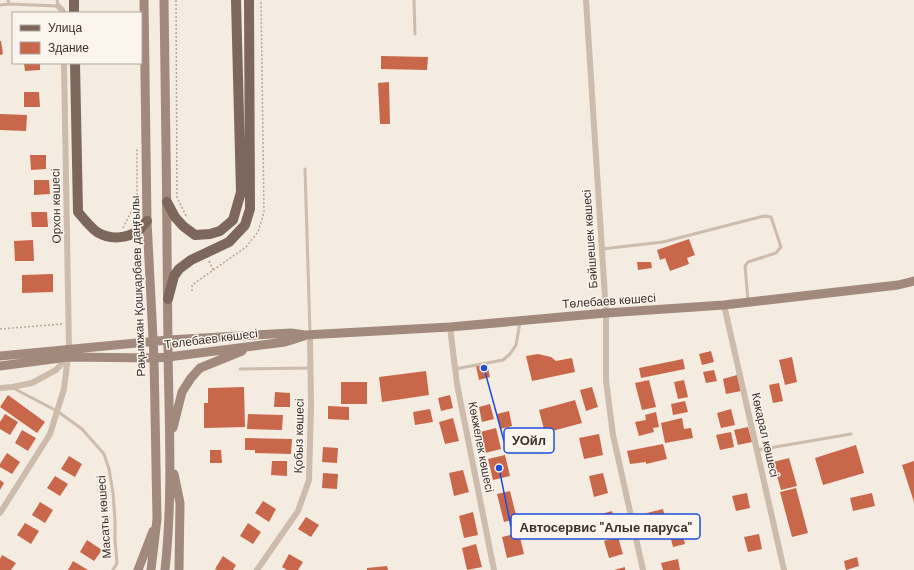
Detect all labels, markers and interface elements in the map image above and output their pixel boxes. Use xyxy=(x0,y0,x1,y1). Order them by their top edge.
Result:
legend xyxy=(12,12,142,64)
text: Улица xyxy=(48,20,82,36)
text: Здание xyxy=(48,40,89,56)
street label: Орхон көшесі xyxy=(47,168,65,244)
street label: Бәйшешек көшесі xyxy=(579,189,601,289)
street label: Рақымжан Қошқарбаев даңғылы xyxy=(127,195,149,377)
street label: Төлебаев көшесі xyxy=(562,290,656,312)
street label: Төлебаев көшесі xyxy=(163,325,259,353)
street label: Көкарал көшесі xyxy=(747,391,783,479)
street label: Қобыз көшесі xyxy=(290,398,308,474)
street label: Көкжелек көшесі xyxy=(464,400,498,494)
callout: УОйл xyxy=(504,428,554,453)
text: УОйл xyxy=(512,432,546,449)
street label: Масаты көшесі xyxy=(93,475,115,559)
callout: Автосервис "Алые паруса" xyxy=(511,514,700,539)
text: Автосервис "Алые паруса" xyxy=(520,519,693,536)

